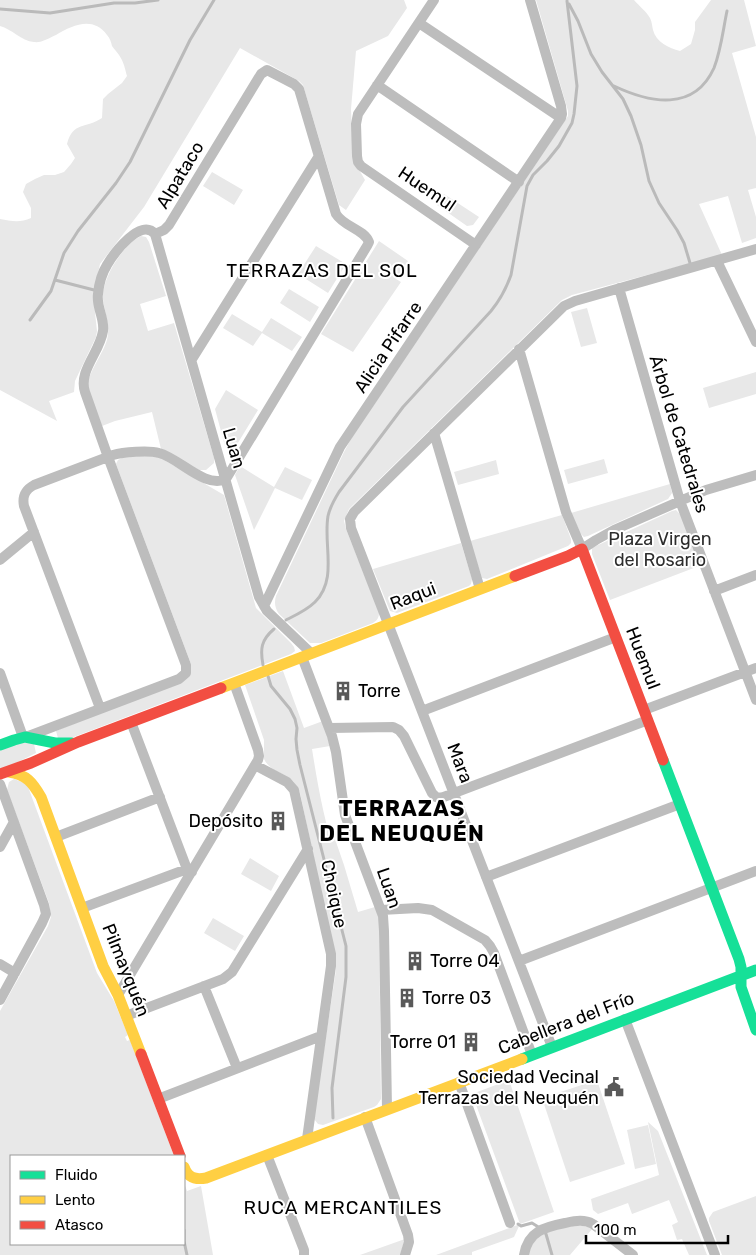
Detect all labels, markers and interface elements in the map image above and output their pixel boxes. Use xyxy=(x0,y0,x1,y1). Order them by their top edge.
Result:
street label: Alpataco xyxy=(151,138,209,212)
street label: Huemul xyxy=(394,162,460,216)
district label: TERRAZAS DEL SOL xyxy=(226,259,418,282)
street label: Alicia Pifarre xyxy=(349,297,427,397)
street label: Árbol de Catedrales xyxy=(645,352,713,516)
street label: Luan xyxy=(218,425,250,471)
park label: Plaza Virgen del Rosario xyxy=(608,528,712,571)
street label: Raqui xyxy=(387,577,439,615)
street label: Huemul xyxy=(621,624,665,692)
building icon: Torre xyxy=(332,680,354,702)
place label: Torre xyxy=(358,680,401,702)
street label: Mara xyxy=(442,740,478,786)
district label: TERRAZAS DEL NEUQUÉN xyxy=(319,795,485,847)
place label: Depósito xyxy=(189,810,263,832)
building icon: Depósito xyxy=(267,810,289,832)
street label: Choique xyxy=(316,858,352,930)
street label: Luan xyxy=(372,865,406,911)
street label: Pilmayquén xyxy=(97,920,155,1020)
building icon: Torre 04 xyxy=(404,950,426,972)
place label: Torre 04 xyxy=(430,950,500,972)
building icon: Torre 03 xyxy=(396,987,418,1009)
place label: Torre 03 xyxy=(422,987,491,1009)
street label: Cabellera del Frío xyxy=(495,987,637,1059)
place label: Torre 01 xyxy=(390,1031,456,1053)
building icon: Torre 01 xyxy=(460,1031,482,1053)
place label: Sociedad Vecinal Terrazas del Neuquén xyxy=(419,1066,599,1109)
public building icon: Sociedad Vecinal Terrazas del Neuquén xyxy=(603,1076,625,1098)
legend xyxy=(10,1155,185,1245)
text: Fluido xyxy=(55,1166,98,1184)
text: Lento xyxy=(55,1191,95,1209)
district label: RUCA MERCANTILES xyxy=(244,1196,442,1219)
scale bar xyxy=(586,1212,728,1244)
text: Atasco xyxy=(55,1216,103,1234)
text: 100 m xyxy=(594,1221,636,1239)

